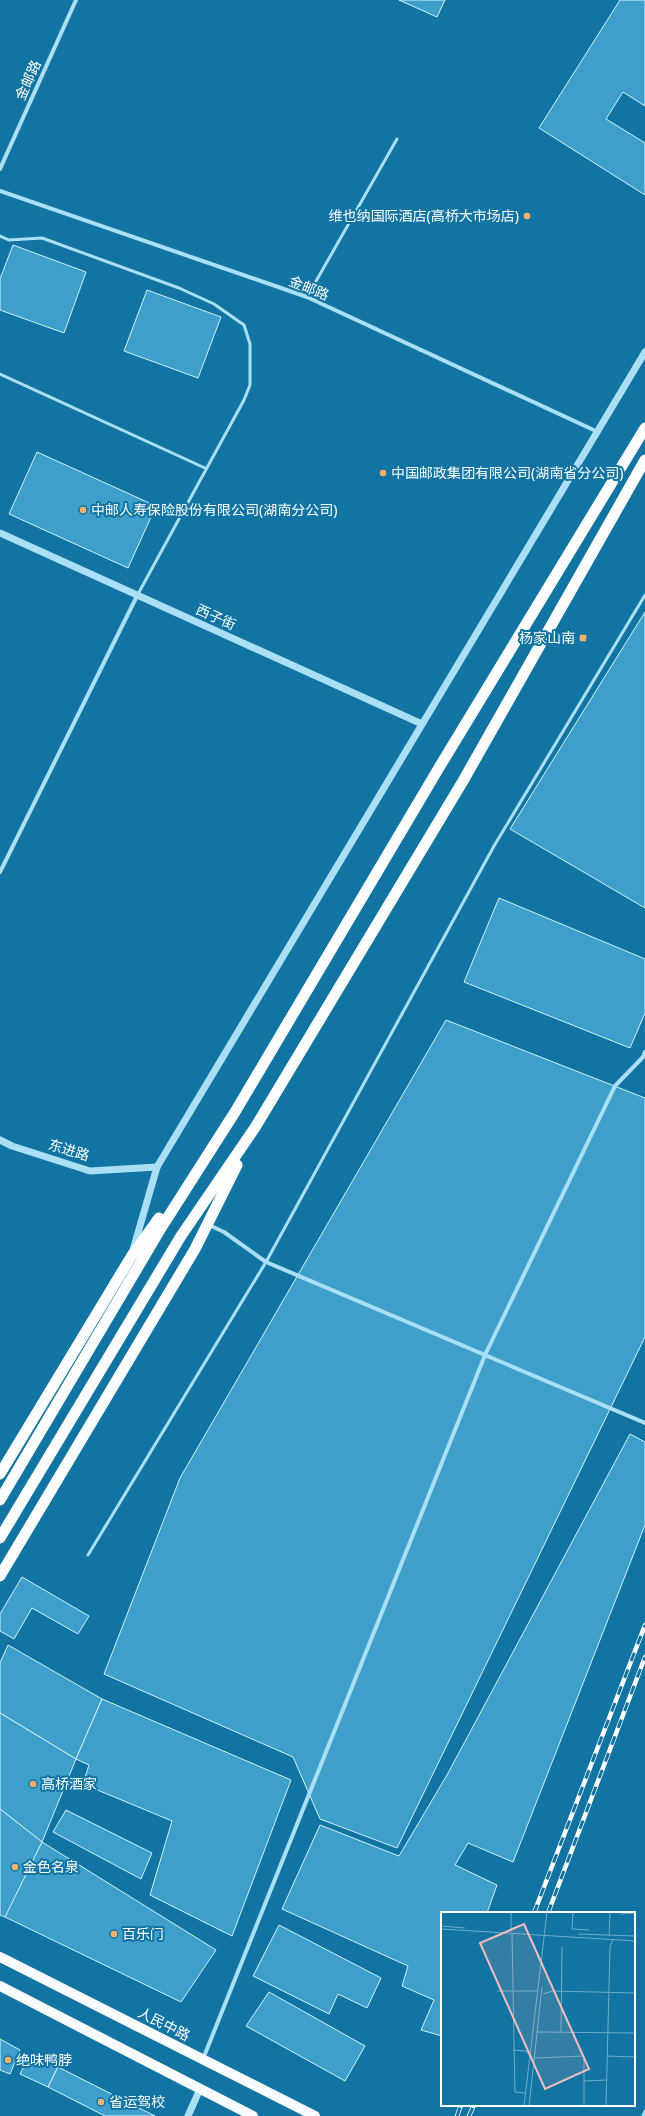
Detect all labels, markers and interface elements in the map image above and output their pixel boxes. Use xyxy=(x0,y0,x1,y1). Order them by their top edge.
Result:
street label: 金邮路 xyxy=(10,57,45,103)
place label: 维也纳国际酒店(高桥大市场店) xyxy=(329,206,519,225)
marker: 维也纳国际酒店(高桥大市场店) xyxy=(522,211,532,221)
street label: 金邮路 xyxy=(286,271,332,304)
place label: 中国邮政集团有限公司(湖南省分公司) xyxy=(391,463,623,482)
marker: 中国邮政集团有限公司(湖南省分公司) xyxy=(378,468,388,478)
place label: 中邮人寿保险股份有限公司(湖南分公司) xyxy=(91,500,337,519)
marker: 中邮人寿保险股份有限公司(湖南分公司) xyxy=(78,505,88,515)
street label: 西子街 xyxy=(193,599,239,634)
place label: 杨家山南 xyxy=(519,628,575,647)
marker: 杨家山南 xyxy=(578,633,588,643)
street label: 东进路 xyxy=(46,1134,92,1165)
place label: 高桥酒家 xyxy=(41,1774,97,1793)
marker: 高桥酒家 xyxy=(28,1779,38,1789)
place label: 金色名泉 xyxy=(23,1857,79,1876)
marker: 金色名泉 xyxy=(10,1862,20,1872)
inset map xyxy=(441,1912,635,2106)
place label: 百乐门 xyxy=(122,1924,164,1943)
marker: 百乐门 xyxy=(109,1929,119,1939)
street label: 人民中路 xyxy=(135,2002,193,2045)
place label: 绝味鸭脖 xyxy=(16,2050,72,2069)
marker: 绝味鸭脖 xyxy=(3,2055,13,2065)
place label: 省运驾校 xyxy=(109,2092,165,2111)
marker: 省运驾校 xyxy=(96,2097,106,2107)

